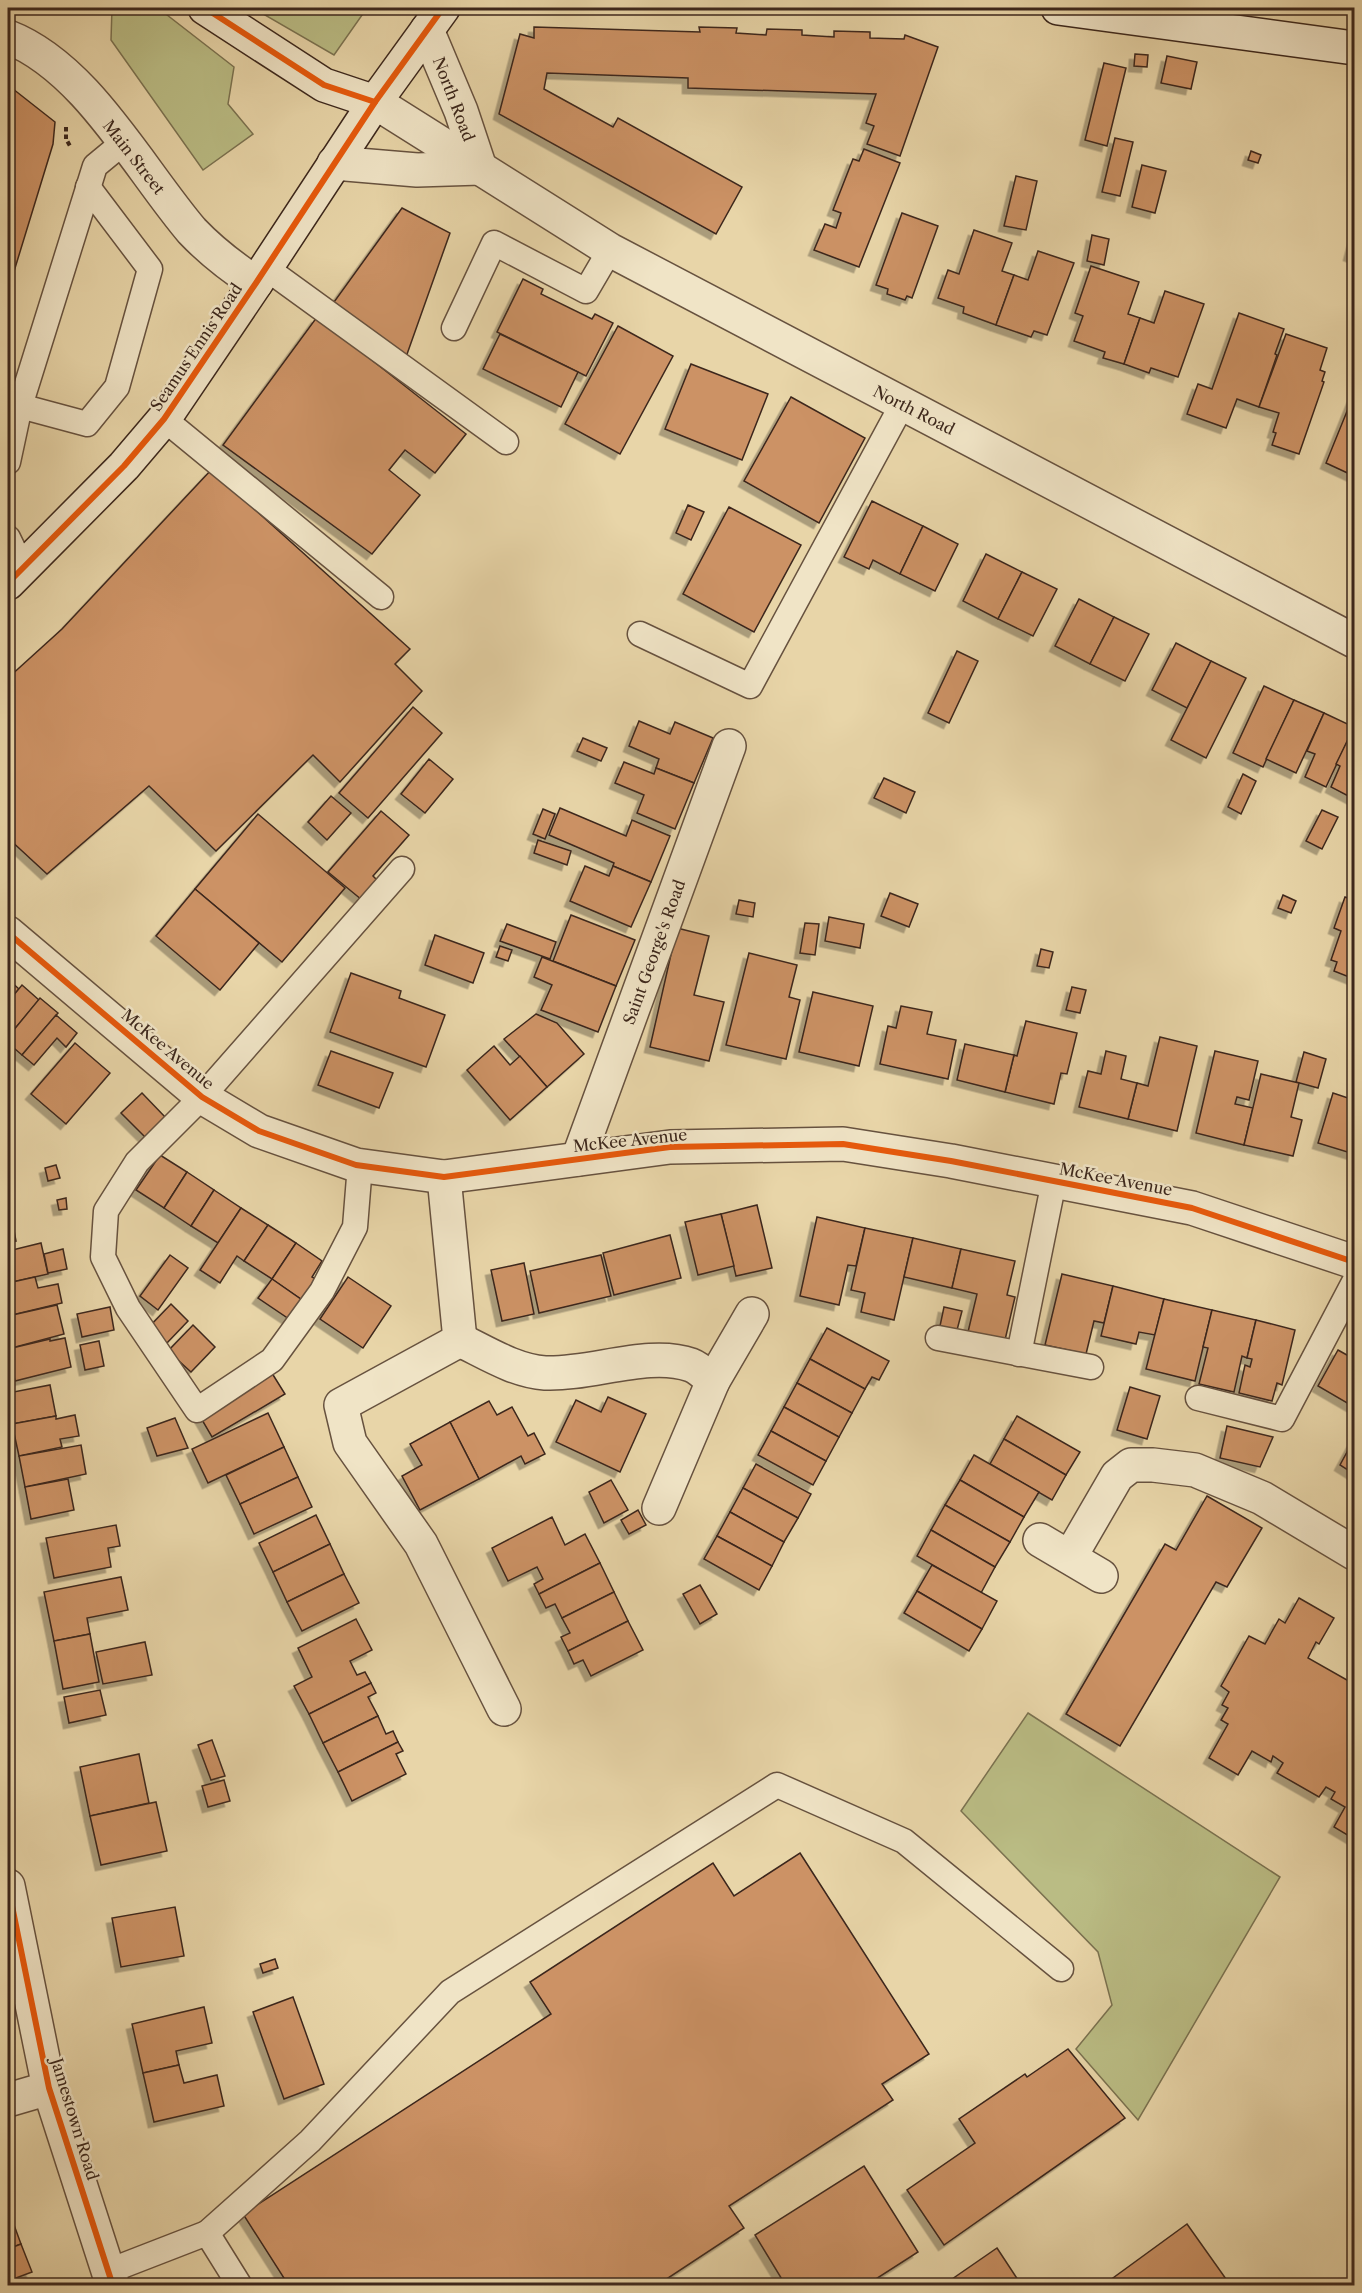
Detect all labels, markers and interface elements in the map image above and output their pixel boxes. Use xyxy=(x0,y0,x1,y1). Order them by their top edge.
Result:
street label: North Road xyxy=(429,54,479,144)
street label: Main Street xyxy=(99,116,169,198)
street label: Seamus Ennis Road xyxy=(146,279,246,415)
street label: North Road xyxy=(870,381,958,439)
street label: Saint George's Road xyxy=(619,877,690,1027)
street label: McKee Avenue xyxy=(118,1004,218,1094)
street label: McKee Avenue xyxy=(572,1124,688,1156)
street label: McKee Avenue xyxy=(1058,1158,1174,1200)
street label: Jamestown Road xyxy=(46,2053,103,2183)

